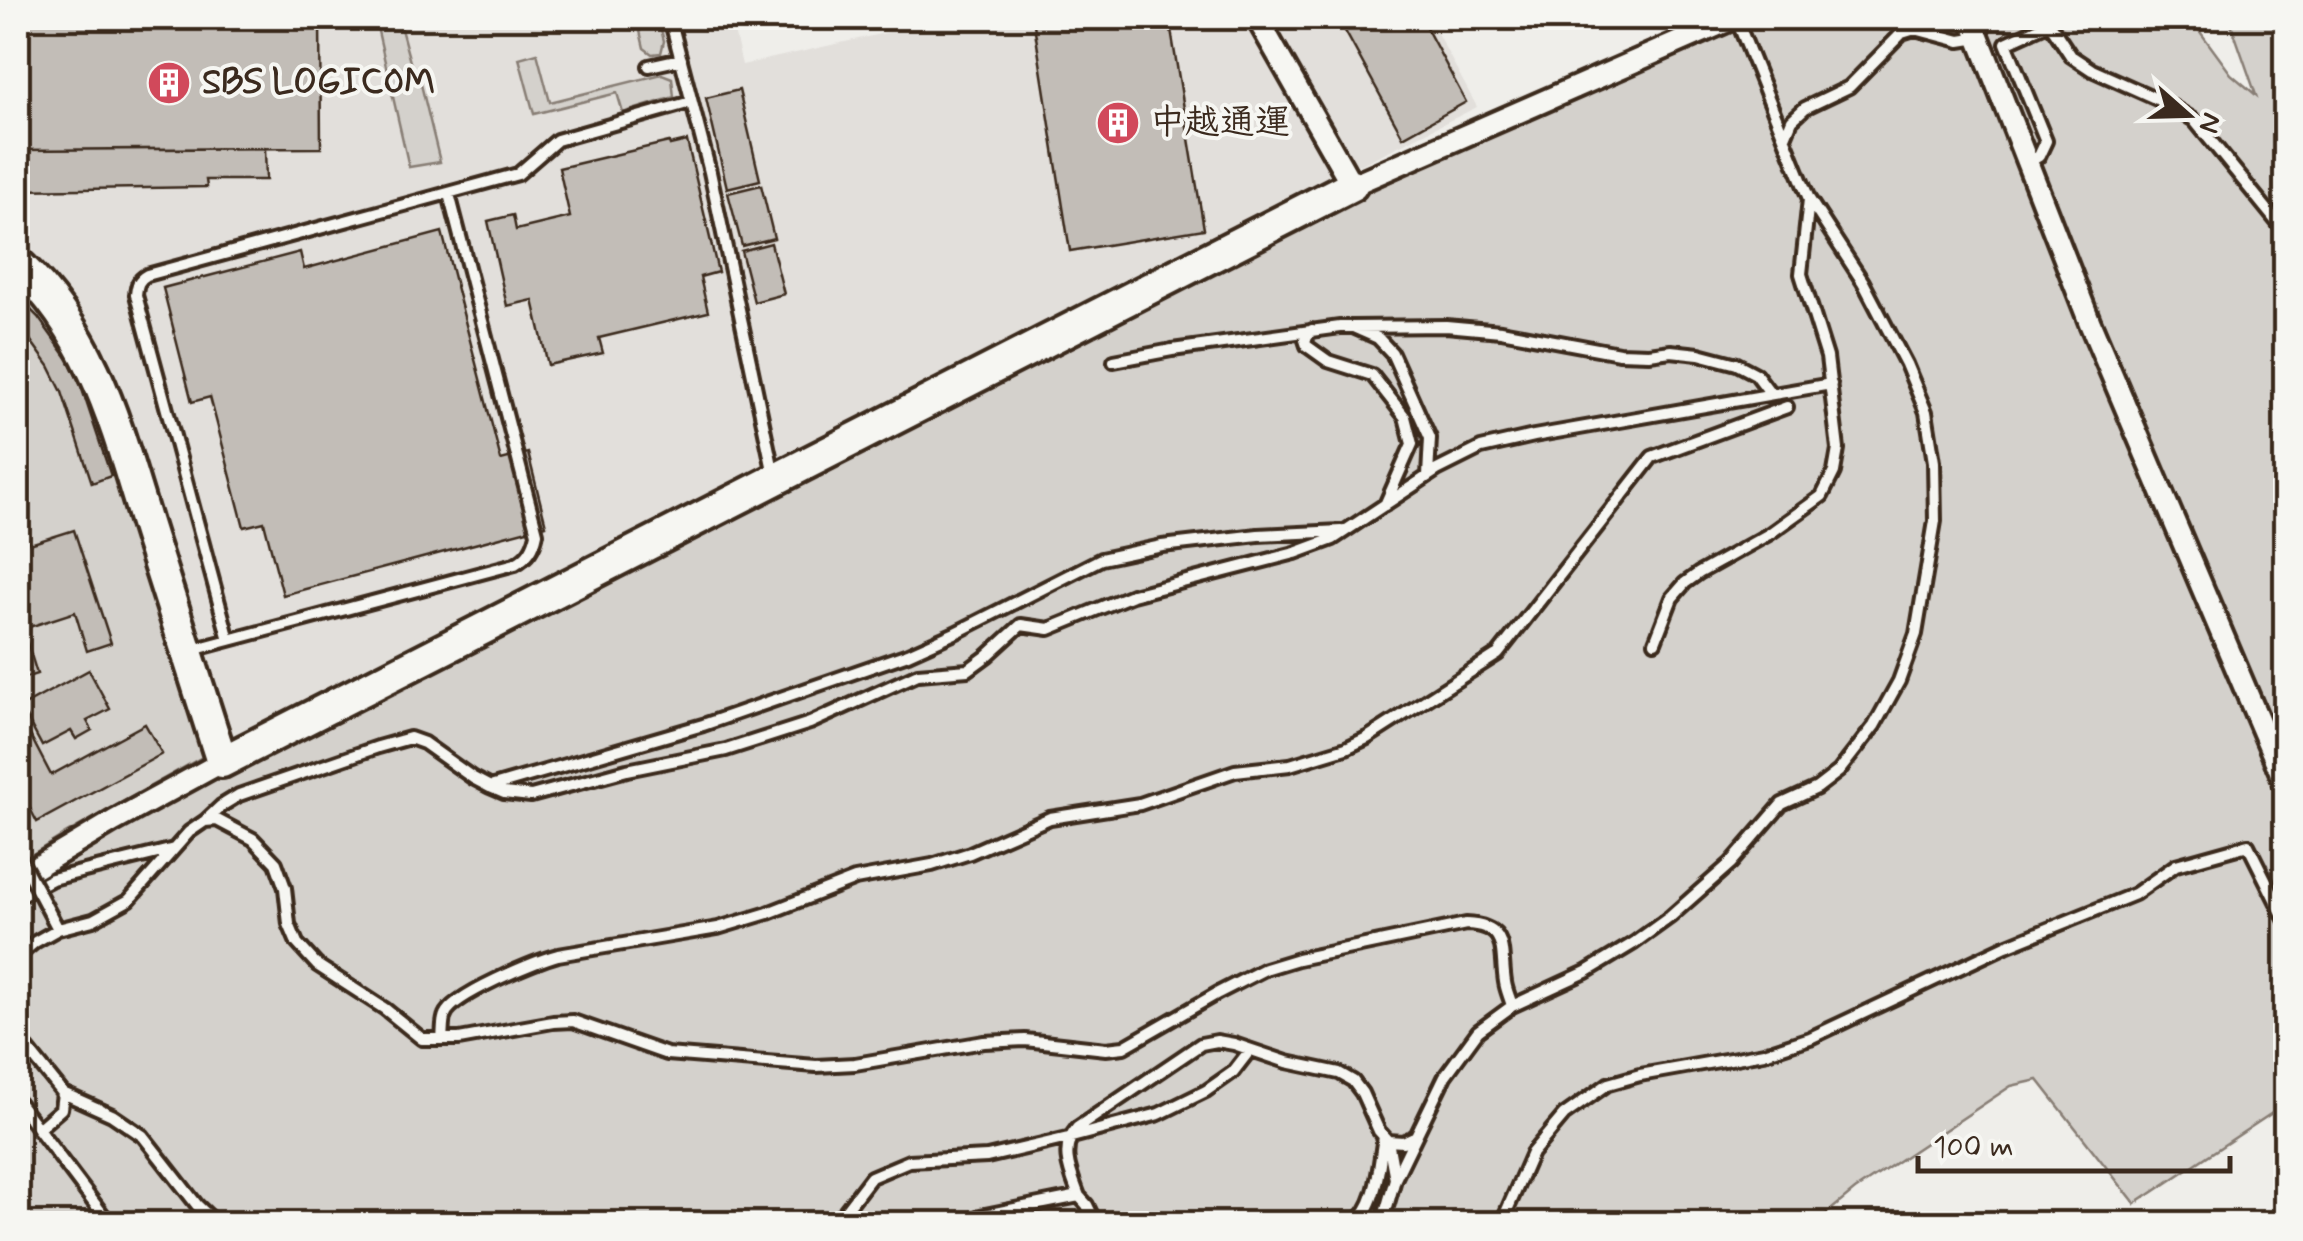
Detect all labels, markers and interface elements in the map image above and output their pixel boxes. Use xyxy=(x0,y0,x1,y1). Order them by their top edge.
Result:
building icon: SBS LOGICOM xyxy=(146,60,192,106)
place label: SBS LOGICOM xyxy=(202,60,435,106)
north arrow xyxy=(2138,65,2238,165)
building icon: 中越通運 xyxy=(1095,100,1141,146)
place label: 中越通運 xyxy=(1150,100,1290,146)
text: N xyxy=(2189,108,2230,138)
scale bar xyxy=(1918,1111,2230,1173)
text: 100 m xyxy=(1933,1128,2014,1167)

